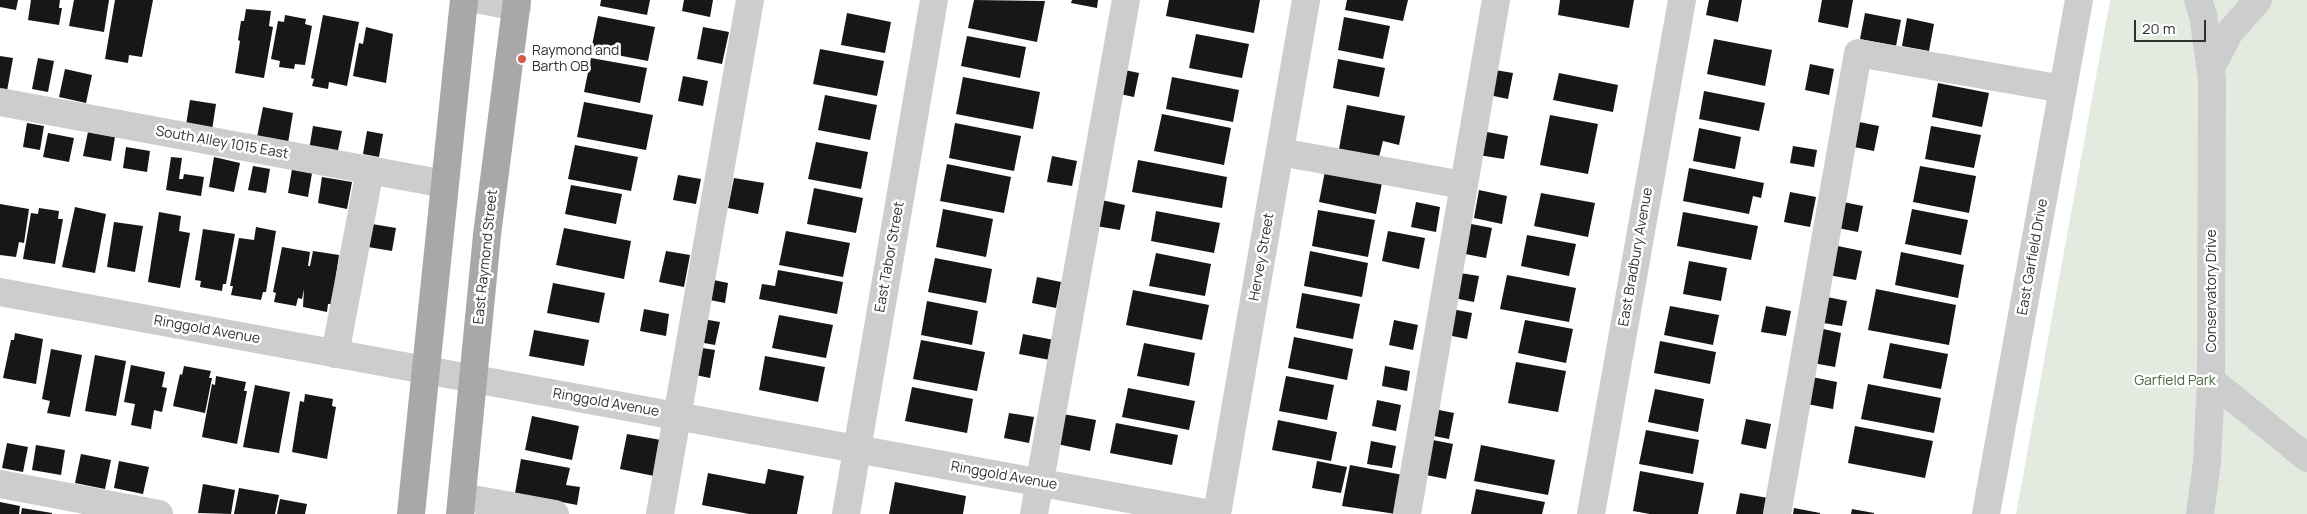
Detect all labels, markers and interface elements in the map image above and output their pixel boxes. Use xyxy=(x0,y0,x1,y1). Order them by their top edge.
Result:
scale bar xyxy=(2137,10,2210,42)
text: 20 m xyxy=(2142,18,2175,39)
place label: Raymond and Barth OB xyxy=(532,43,619,75)
marker: Raymond and Barth OB xyxy=(516,53,528,65)
street label: South Alley 1015 East xyxy=(154,123,290,163)
street label: East Bradbury Avenue xyxy=(1616,186,1656,328)
street label: East Raymond Street xyxy=(471,189,501,325)
street label: East Garfield Drive xyxy=(2014,197,2052,317)
street label: East Tabor Street xyxy=(872,200,908,314)
street label: Hervey Street xyxy=(1246,212,1278,302)
street label: Conservatory Drive xyxy=(2204,229,2220,353)
street label: Ringgold Avenue xyxy=(153,312,261,348)
park label: Garfield Park xyxy=(2134,373,2216,389)
street label: Ringgold Avenue xyxy=(552,385,660,421)
street label: Ringgold Avenue xyxy=(950,458,1058,494)

